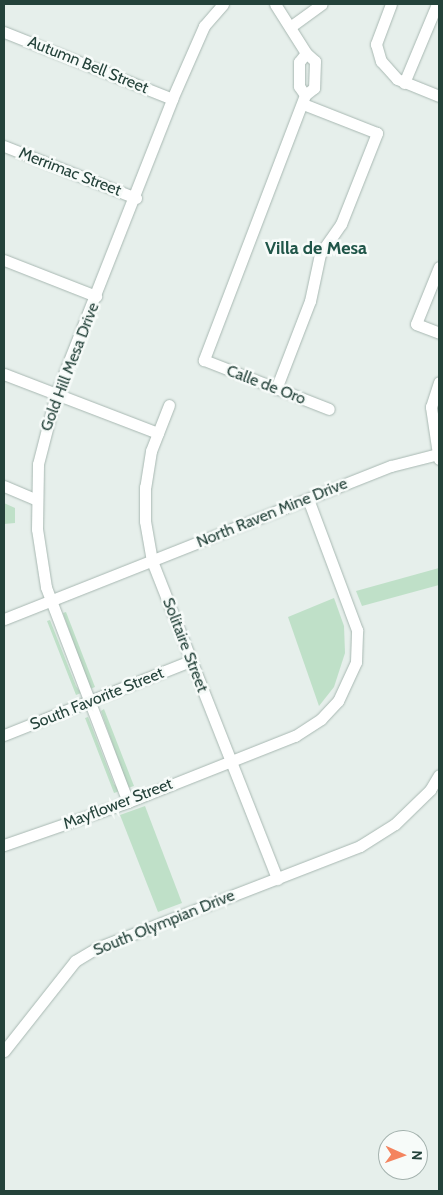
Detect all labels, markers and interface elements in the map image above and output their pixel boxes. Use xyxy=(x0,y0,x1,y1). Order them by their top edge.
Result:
street label: Autumn Bell Street xyxy=(25,32,151,98)
street label: Merrimac Street xyxy=(16,144,124,200)
district label: Villa de Mesa xyxy=(265,237,367,259)
street label: Gold Hill Mesa Drive xyxy=(37,300,103,434)
street label: Calle de Oro xyxy=(224,361,308,409)
street label: North Raven Mine Drive xyxy=(194,474,350,552)
street label: Solitaire Street xyxy=(158,595,212,695)
street label: South Favorite Street xyxy=(27,663,167,735)
street label: Mayflower Street xyxy=(61,774,175,834)
street label: South Olympian Drive xyxy=(91,886,237,960)
north arrow xyxy=(378,1130,428,1180)
text: N xyxy=(408,1150,426,1161)

